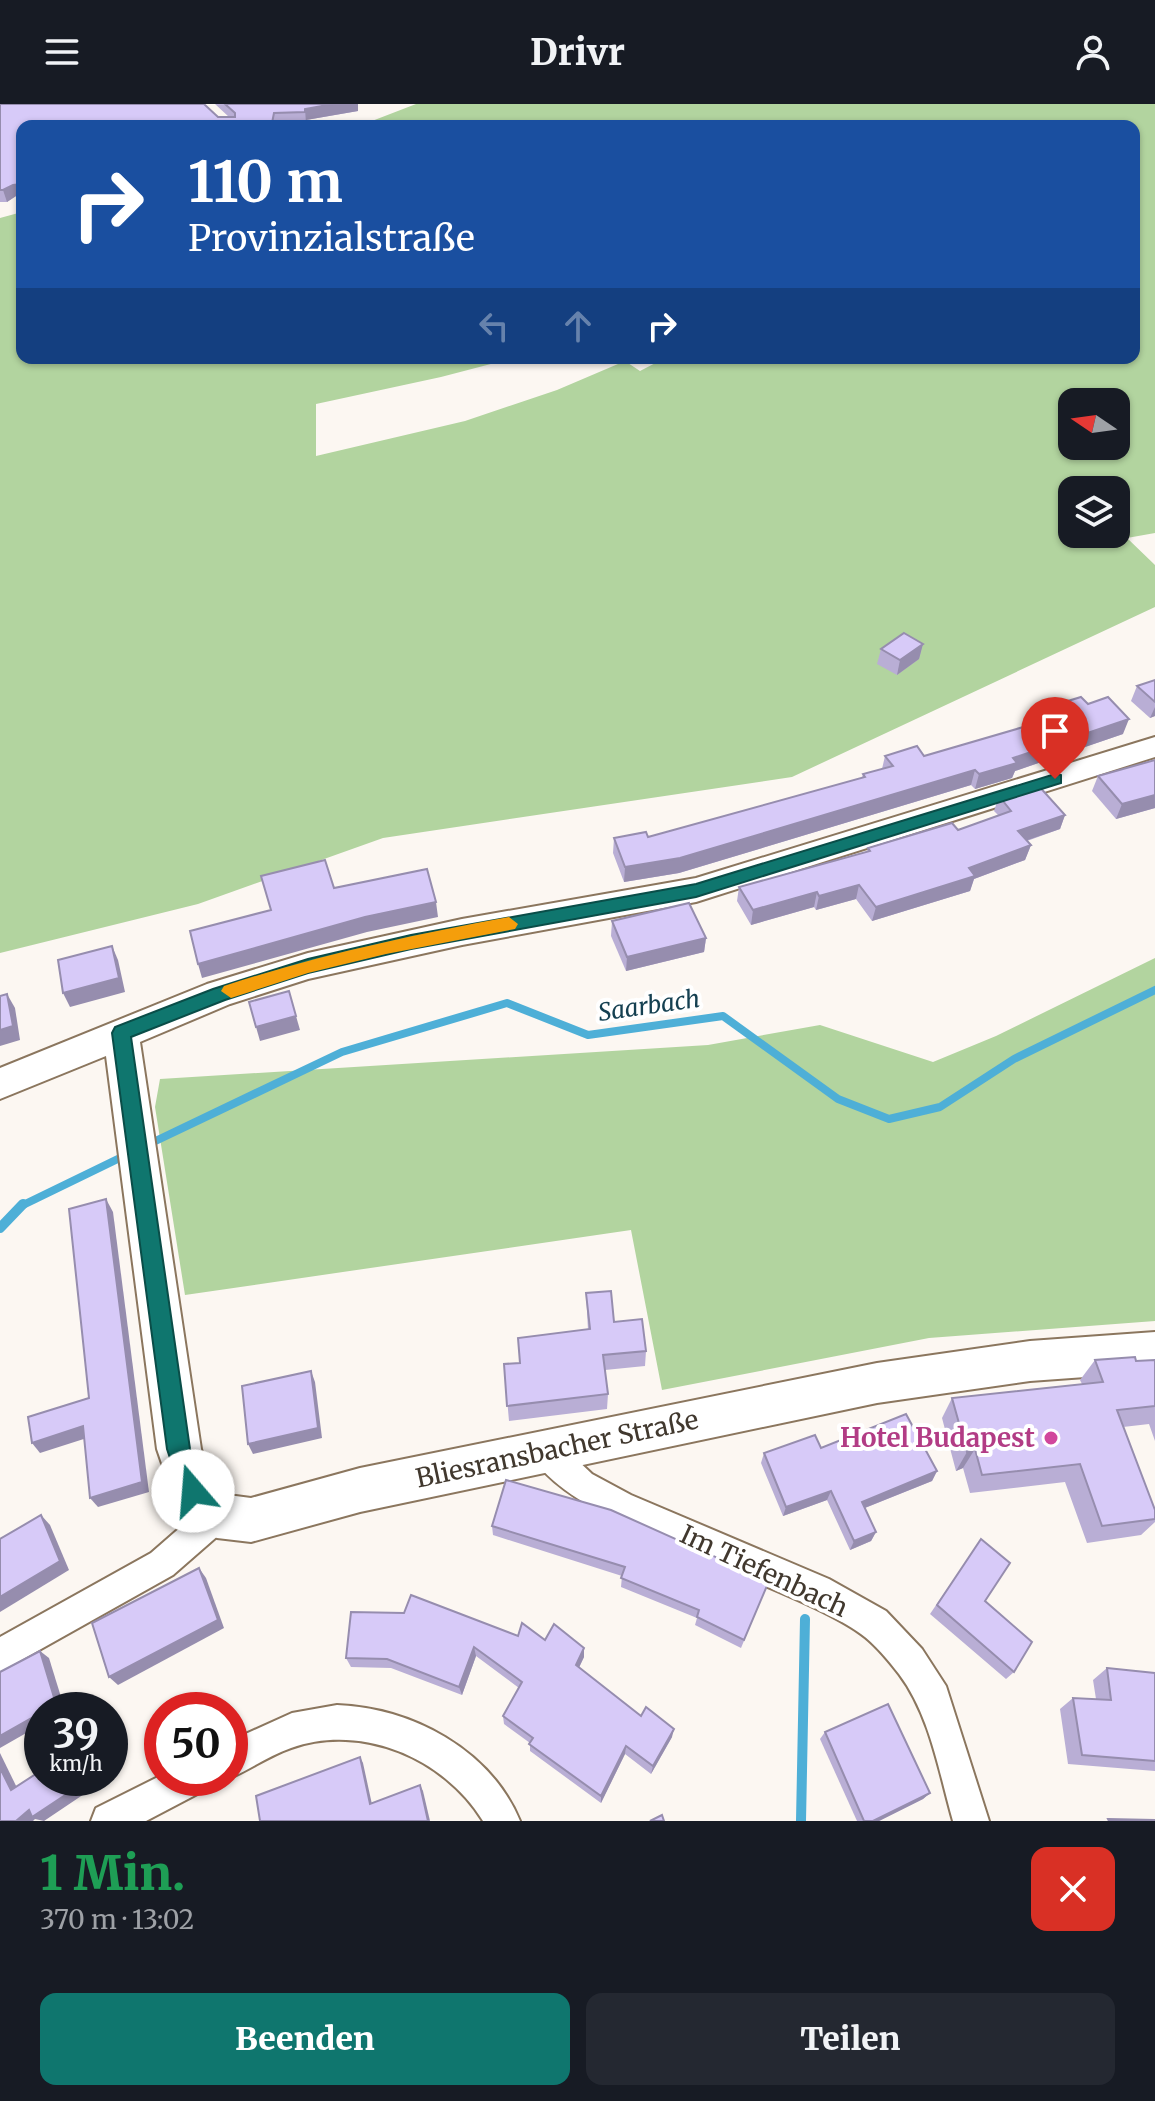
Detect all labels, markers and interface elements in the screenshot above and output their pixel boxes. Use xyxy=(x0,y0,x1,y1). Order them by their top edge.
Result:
icon: menu xyxy=(40,30,84,74)
text: Drivr xyxy=(530,30,625,75)
icon: person xyxy=(1071,30,1115,74)
text: 110 m xyxy=(188,147,343,217)
icon: right xyxy=(56,152,160,256)
text: Provinzialstraße xyxy=(188,216,475,261)
icon: left xyxy=(472,304,516,348)
icon: ahead xyxy=(556,304,600,348)
icon: right xyxy=(640,304,684,348)
north arrow xyxy=(1058,388,1130,460)
map controls xyxy=(1058,388,1130,548)
button: layers xyxy=(1058,476,1130,548)
pin xyxy=(1021,697,1089,779)
icon: arrive xyxy=(1033,709,1077,753)
water label: Saarbach xyxy=(596,983,702,1028)
street label: Bliesransbacher Straße xyxy=(413,1402,701,1495)
place label: Hotel Budapest xyxy=(840,1421,1036,1454)
marker: Hotel Budapest xyxy=(1042,1429,1060,1447)
position arrow xyxy=(151,1449,235,1533)
street label: Im Tiefenbach xyxy=(675,1517,853,1624)
speed limit sign: 50 xyxy=(144,1692,248,1796)
text: 39 xyxy=(53,1709,99,1759)
text: km/h xyxy=(50,1751,102,1776)
text: 1 Min. xyxy=(40,1843,185,1903)
button: close xyxy=(1031,1847,1115,1931)
text: 370 m · 13:02 xyxy=(40,1903,194,1936)
button: Beenden xyxy=(40,1993,570,2085)
button: Teilen xyxy=(586,1993,1115,2085)

